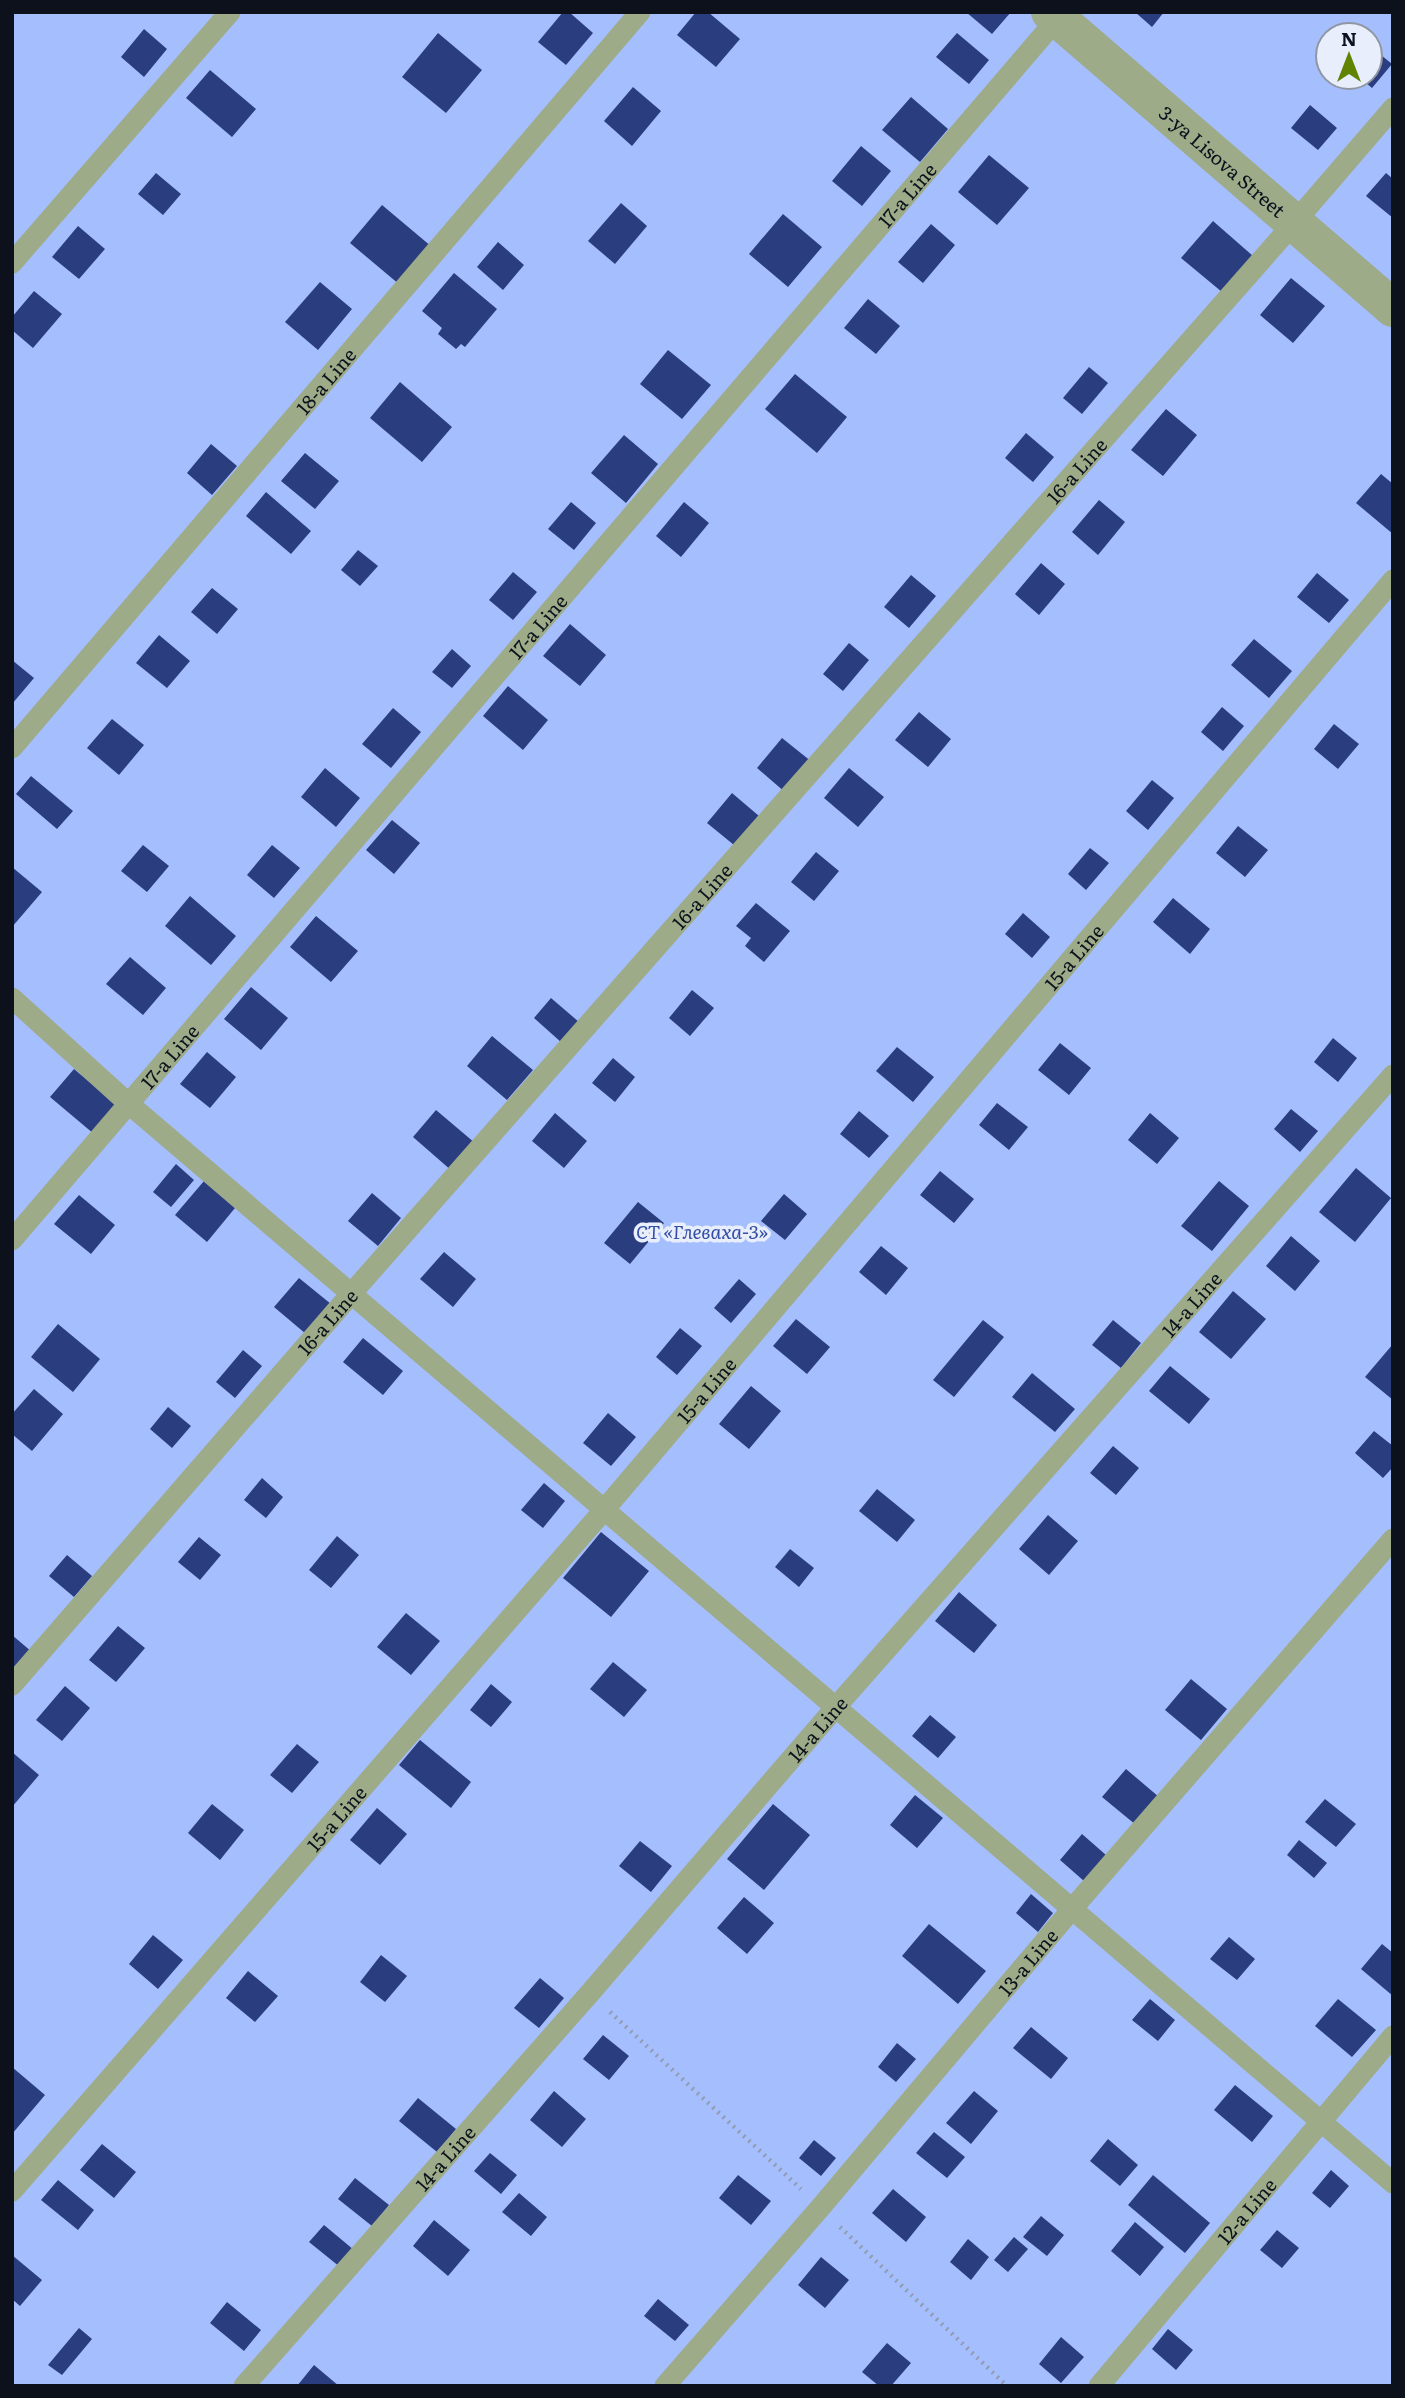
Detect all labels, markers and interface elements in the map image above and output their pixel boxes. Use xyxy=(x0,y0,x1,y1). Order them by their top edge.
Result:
north arrow xyxy=(1314,21,1384,91)
text: N xyxy=(1341,24,1357,52)
street label: 3-ya Lisova Street xyxy=(1153,99,1292,224)
street label: 17-a Line xyxy=(871,156,943,233)
street label: 18-a Line xyxy=(289,341,362,420)
street label: 16-a Line xyxy=(1039,431,1113,509)
street label: 17-a Line xyxy=(502,588,573,665)
street label: 16-a Line xyxy=(665,857,738,935)
street label: 15-a Line xyxy=(1037,917,1110,996)
street label: 17-a Line xyxy=(134,1018,205,1095)
park label: СТ «Глеваха-3» xyxy=(636,1217,768,1245)
street label: 14-a Line xyxy=(1154,1265,1228,1343)
street label: 16-a Line xyxy=(290,1282,364,1361)
street label: 15-a Line xyxy=(670,1351,742,1429)
street label: 14-a Line xyxy=(781,1690,854,1768)
street label: 15-a Line xyxy=(300,1779,373,1857)
street label: 13-a Line xyxy=(991,1922,1064,2001)
street label: 14-a Line xyxy=(408,2119,482,2197)
street label: 12-a Line xyxy=(1210,2171,1282,2250)

